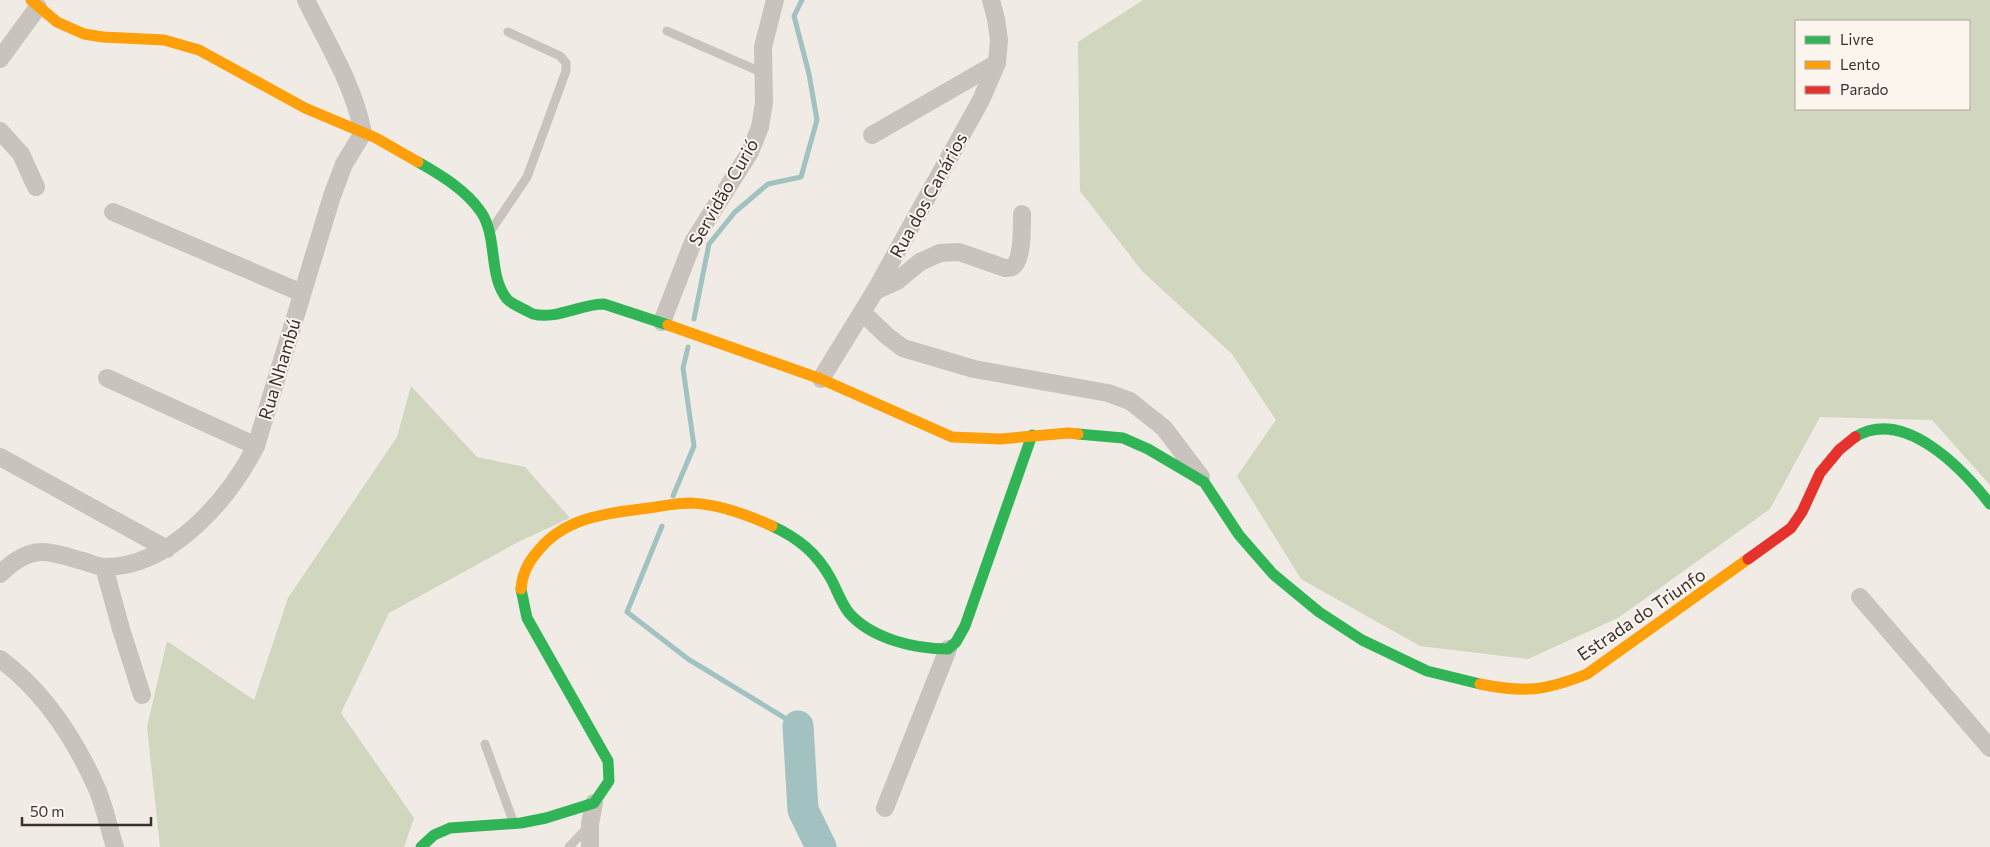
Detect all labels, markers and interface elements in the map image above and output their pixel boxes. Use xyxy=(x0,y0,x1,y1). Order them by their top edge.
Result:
legend xyxy=(1795,20,1970,110)
text: Livre xyxy=(1840,30,1874,48)
text: Lento xyxy=(1840,55,1880,73)
text: Parado xyxy=(1840,80,1889,98)
street label: Rua dos Canários xyxy=(885,129,971,261)
street label: Servidão Curió xyxy=(683,135,763,249)
street label: Rua Nhambú xyxy=(253,316,305,422)
street label: Estrada do Triunfo xyxy=(1573,563,1709,665)
scale bar xyxy=(22,794,151,826)
text: 50 m xyxy=(30,802,64,820)

